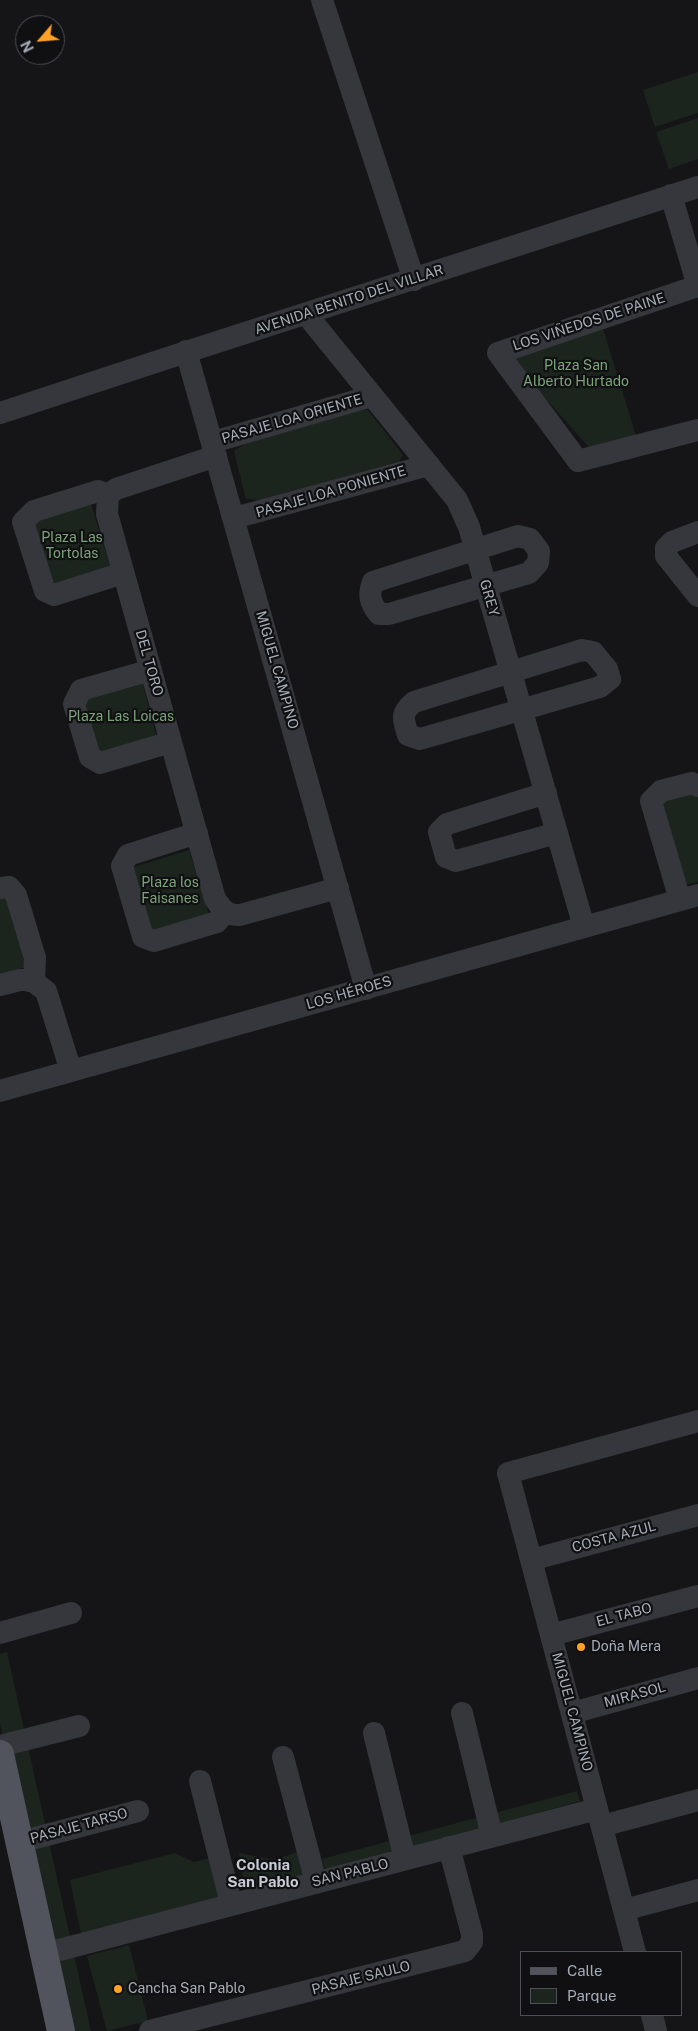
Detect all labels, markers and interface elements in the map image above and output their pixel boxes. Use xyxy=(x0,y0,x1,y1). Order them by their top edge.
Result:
north arrow xyxy=(15,15,65,65)
text: N xyxy=(18,38,37,55)
street label: AVENIDA BENITO DEL VILLAR xyxy=(252,261,446,339)
street label: LOS VIÑEDOS DE PAINE xyxy=(511,289,667,355)
park label: Plaza San Alberto Hurtado xyxy=(523,358,629,391)
street label: PASAJE LOA ORIENTE xyxy=(220,391,364,447)
street label: PASAJE LOA PONIENTE xyxy=(254,462,408,522)
park label: Plaza Las Tortolas xyxy=(41,530,103,562)
street label: GREY xyxy=(476,578,502,618)
street label: MIGUEL CAMPINO xyxy=(252,609,302,731)
street label: DEL TORO xyxy=(132,628,166,698)
park label: Plaza Las Loicas xyxy=(68,709,174,725)
park label: Plaza los Faisanes xyxy=(141,875,199,908)
street label: LOS HÉROES xyxy=(304,973,394,1013)
street label: COSTA AZUL xyxy=(570,1518,658,1556)
street label: EL TABO xyxy=(594,1600,654,1630)
place label: Doña Mera xyxy=(591,1639,661,1655)
marker: Doña Mera xyxy=(575,1641,587,1653)
street label: MIGUEL CAMPINO xyxy=(548,1651,596,1773)
street label: MIRASOL xyxy=(602,1679,668,1711)
street label: PASAJE TARSO xyxy=(28,1805,130,1847)
street label: SAN PABLO xyxy=(310,1855,390,1891)
district label: Colonia San Pablo xyxy=(227,1856,299,1891)
legend xyxy=(520,1951,683,2016)
street label: PASAJE SAULO xyxy=(310,1958,412,1998)
text: Calle xyxy=(567,1962,603,1979)
place label: Cancha San Pablo xyxy=(128,1981,245,1997)
marker: Cancha San Pablo xyxy=(112,1983,124,1995)
text: Parque xyxy=(567,1987,617,2004)

